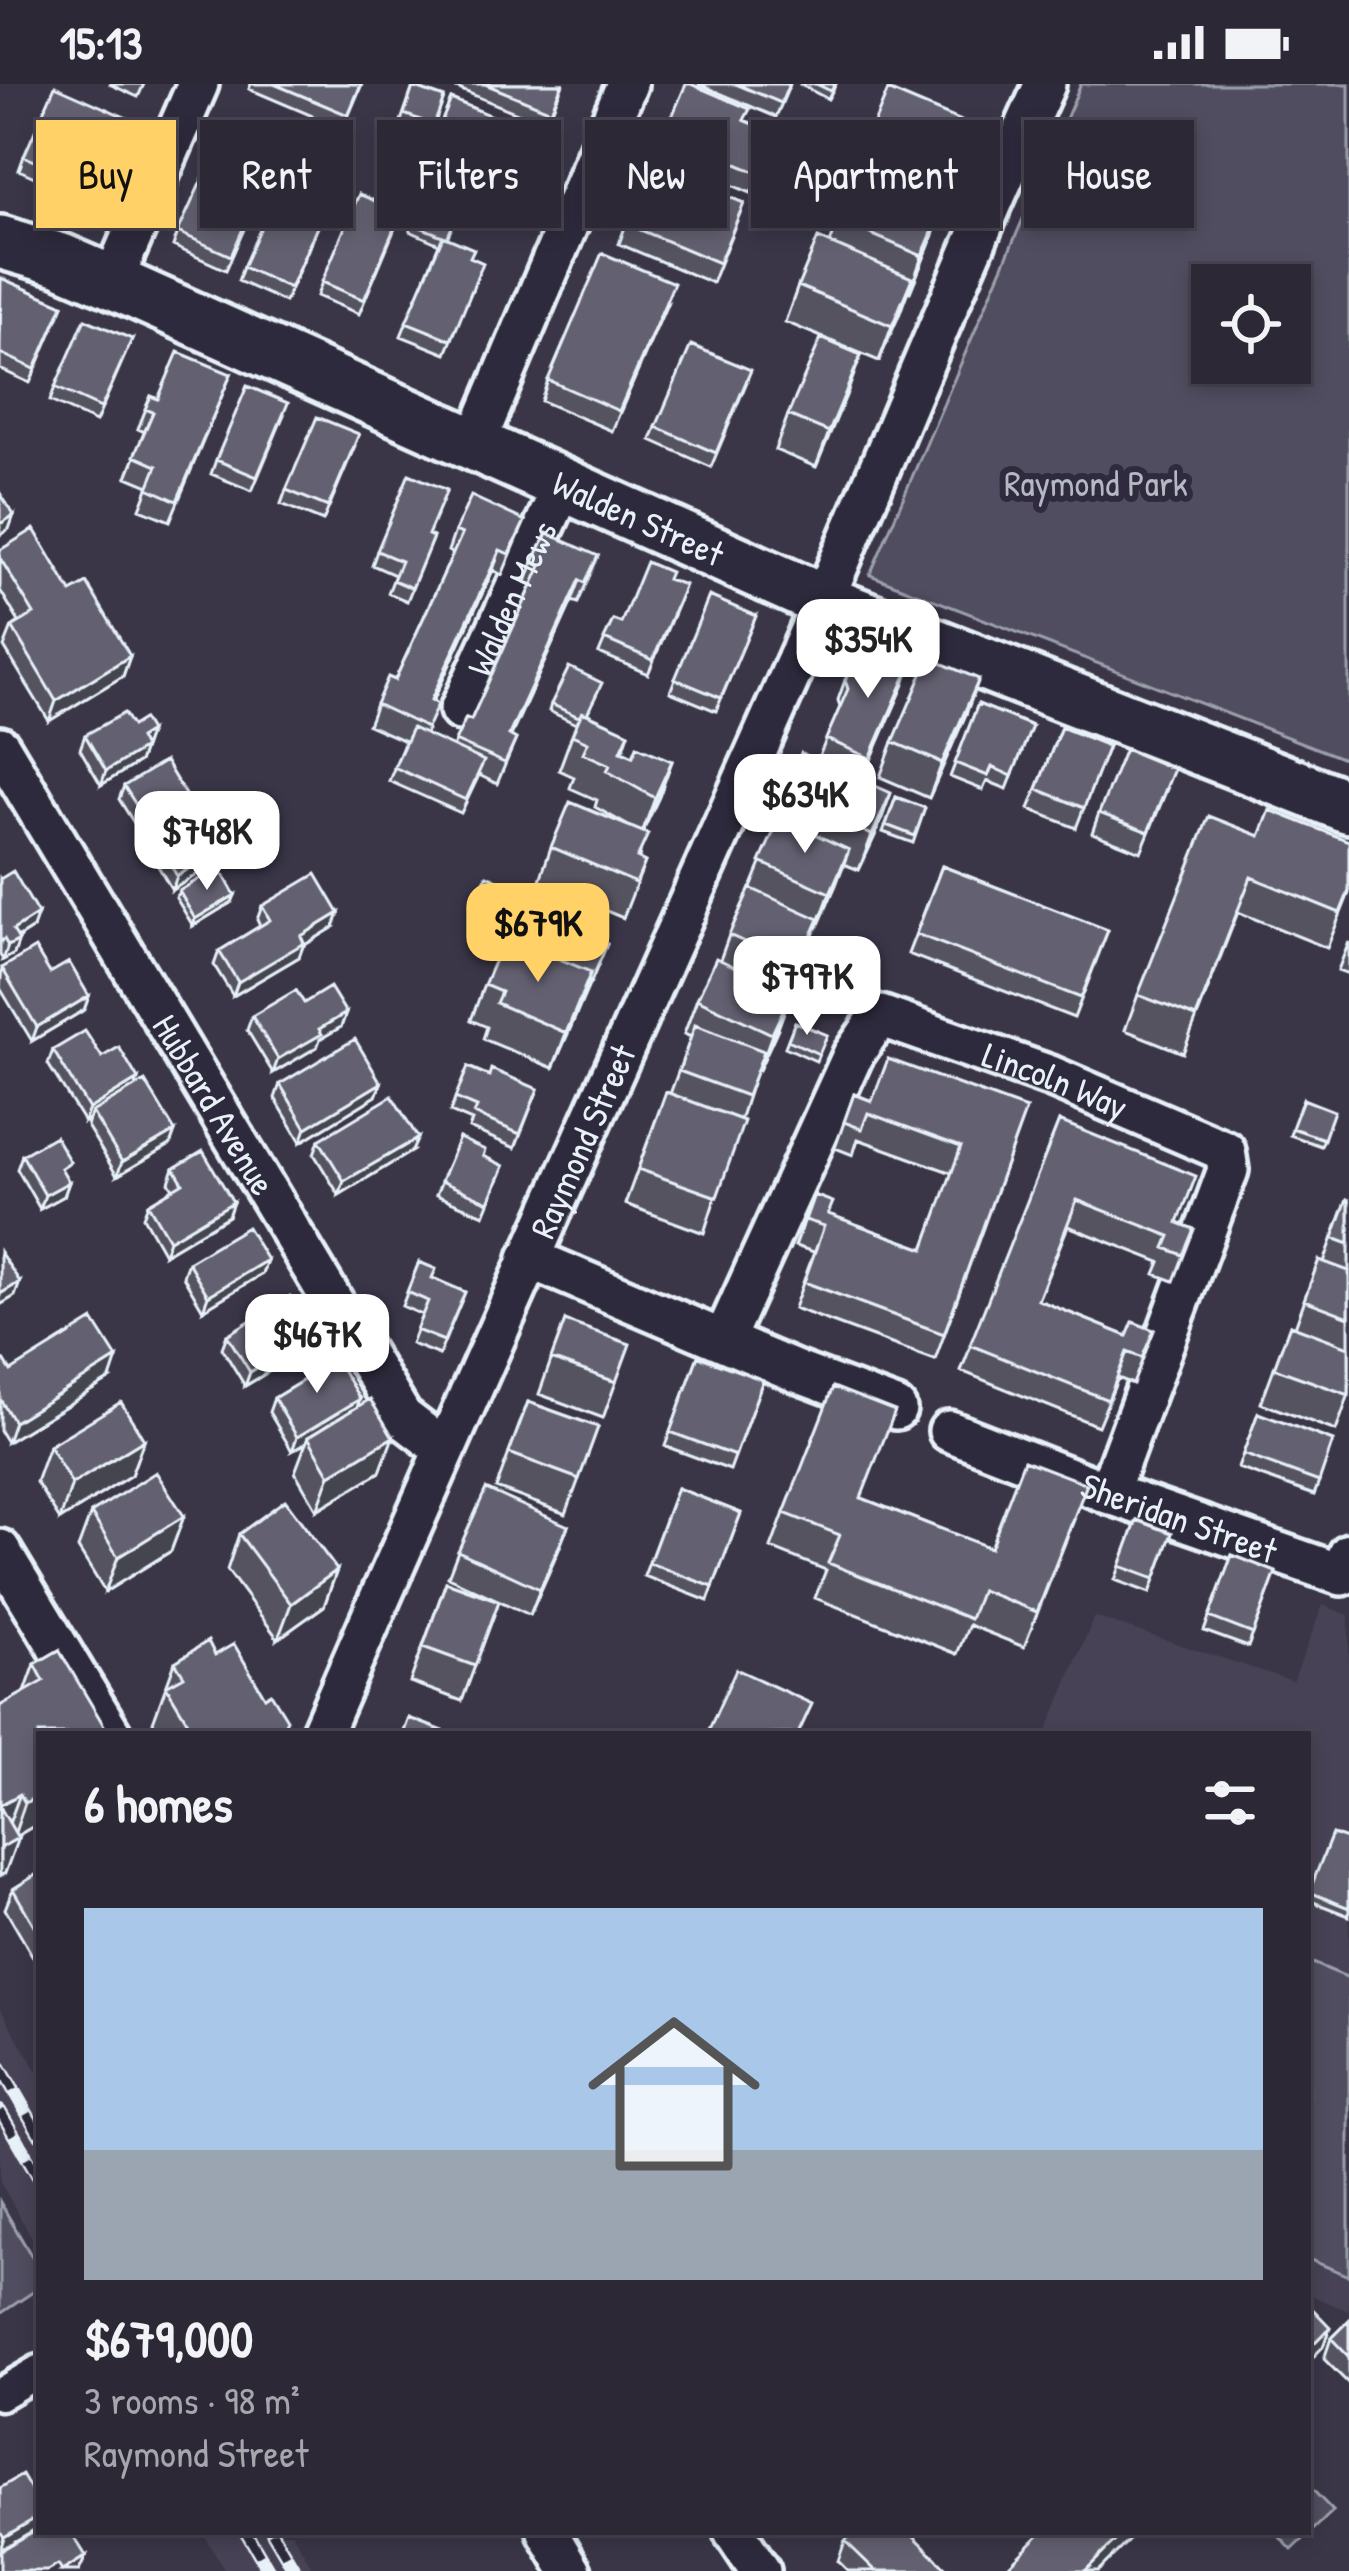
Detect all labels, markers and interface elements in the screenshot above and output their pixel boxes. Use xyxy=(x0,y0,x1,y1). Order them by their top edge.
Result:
text: 15:13 xyxy=(60,12,142,73)
chip: Buy xyxy=(36,120,176,228)
chip: Rent xyxy=(200,120,353,228)
chip: Filters xyxy=(377,120,561,228)
chip: New xyxy=(585,120,727,228)
chip: Apartment xyxy=(751,120,1000,228)
chip: House xyxy=(1024,120,1194,228)
map controls xyxy=(1191,264,1311,384)
button: locate xyxy=(1191,264,1311,384)
street label: Walden Street xyxy=(545,458,732,578)
park label: Raymond Park xyxy=(1004,458,1188,507)
street label: Walden Mews xyxy=(454,513,568,683)
pin: $354K xyxy=(784,599,952,701)
text: $354K xyxy=(824,611,912,664)
pin: $634K xyxy=(721,754,889,856)
text: $634K xyxy=(761,766,849,819)
pin: $748K xyxy=(123,791,291,893)
text: $748K xyxy=(162,803,253,856)
pin: $679K xyxy=(454,883,622,985)
text: $679K xyxy=(493,895,583,948)
pin: $797K xyxy=(723,936,891,1038)
text: $797K xyxy=(760,948,854,1001)
street label: Hubbard Avenue xyxy=(142,1005,288,1204)
street label: Lincoln Way xyxy=(976,1029,1136,1130)
street label: Raymond Street xyxy=(517,1036,647,1245)
pin: $467K xyxy=(233,1294,401,1396)
text: $467K xyxy=(272,1306,362,1359)
street label: Sheridan Street xyxy=(1074,1460,1284,1575)
text: 6 homes xyxy=(84,1769,233,1838)
icon: filters xyxy=(1197,1770,1263,1836)
icon: home xyxy=(566,1986,782,2202)
text: $679,000 xyxy=(84,2304,253,2373)
text: 3 rooms · 98 m² xyxy=(84,2373,300,2426)
text: Raymond Street xyxy=(84,2426,308,2479)

